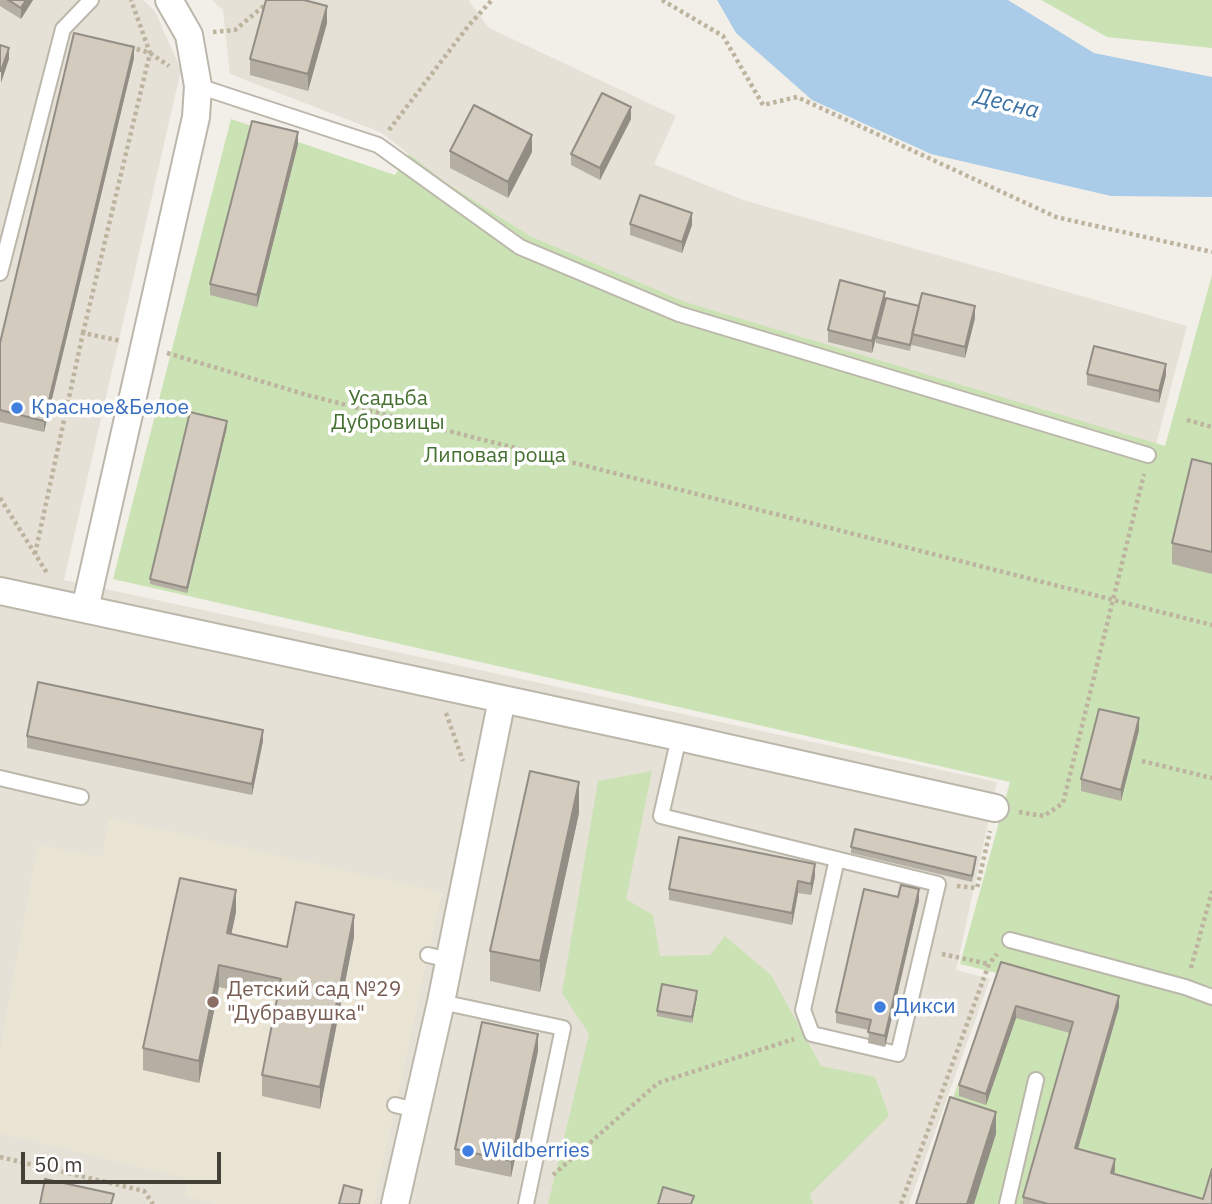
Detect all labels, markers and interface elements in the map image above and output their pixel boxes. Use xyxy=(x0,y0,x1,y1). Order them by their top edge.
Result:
water label: Десна xyxy=(972,83,1042,125)
park label: Усадьба Дубровицы xyxy=(331,386,445,436)
place label: Красное&Белое xyxy=(31,395,189,421)
marker: Красное&Белое xyxy=(9,400,25,416)
park label: Липовая роща xyxy=(424,443,566,469)
place label: Детский сад №29 "Дубравушка" xyxy=(227,977,401,1027)
marker: Детский сад №29 "Дубравушка" xyxy=(205,994,221,1010)
place label: Дикси xyxy=(894,994,956,1020)
marker: Дикси xyxy=(872,999,888,1015)
scale bar xyxy=(24,1138,224,1182)
place label: Wildberries xyxy=(482,1138,590,1164)
marker: Wildberries xyxy=(460,1143,476,1159)
text: 50 m xyxy=(34,1150,83,1178)

